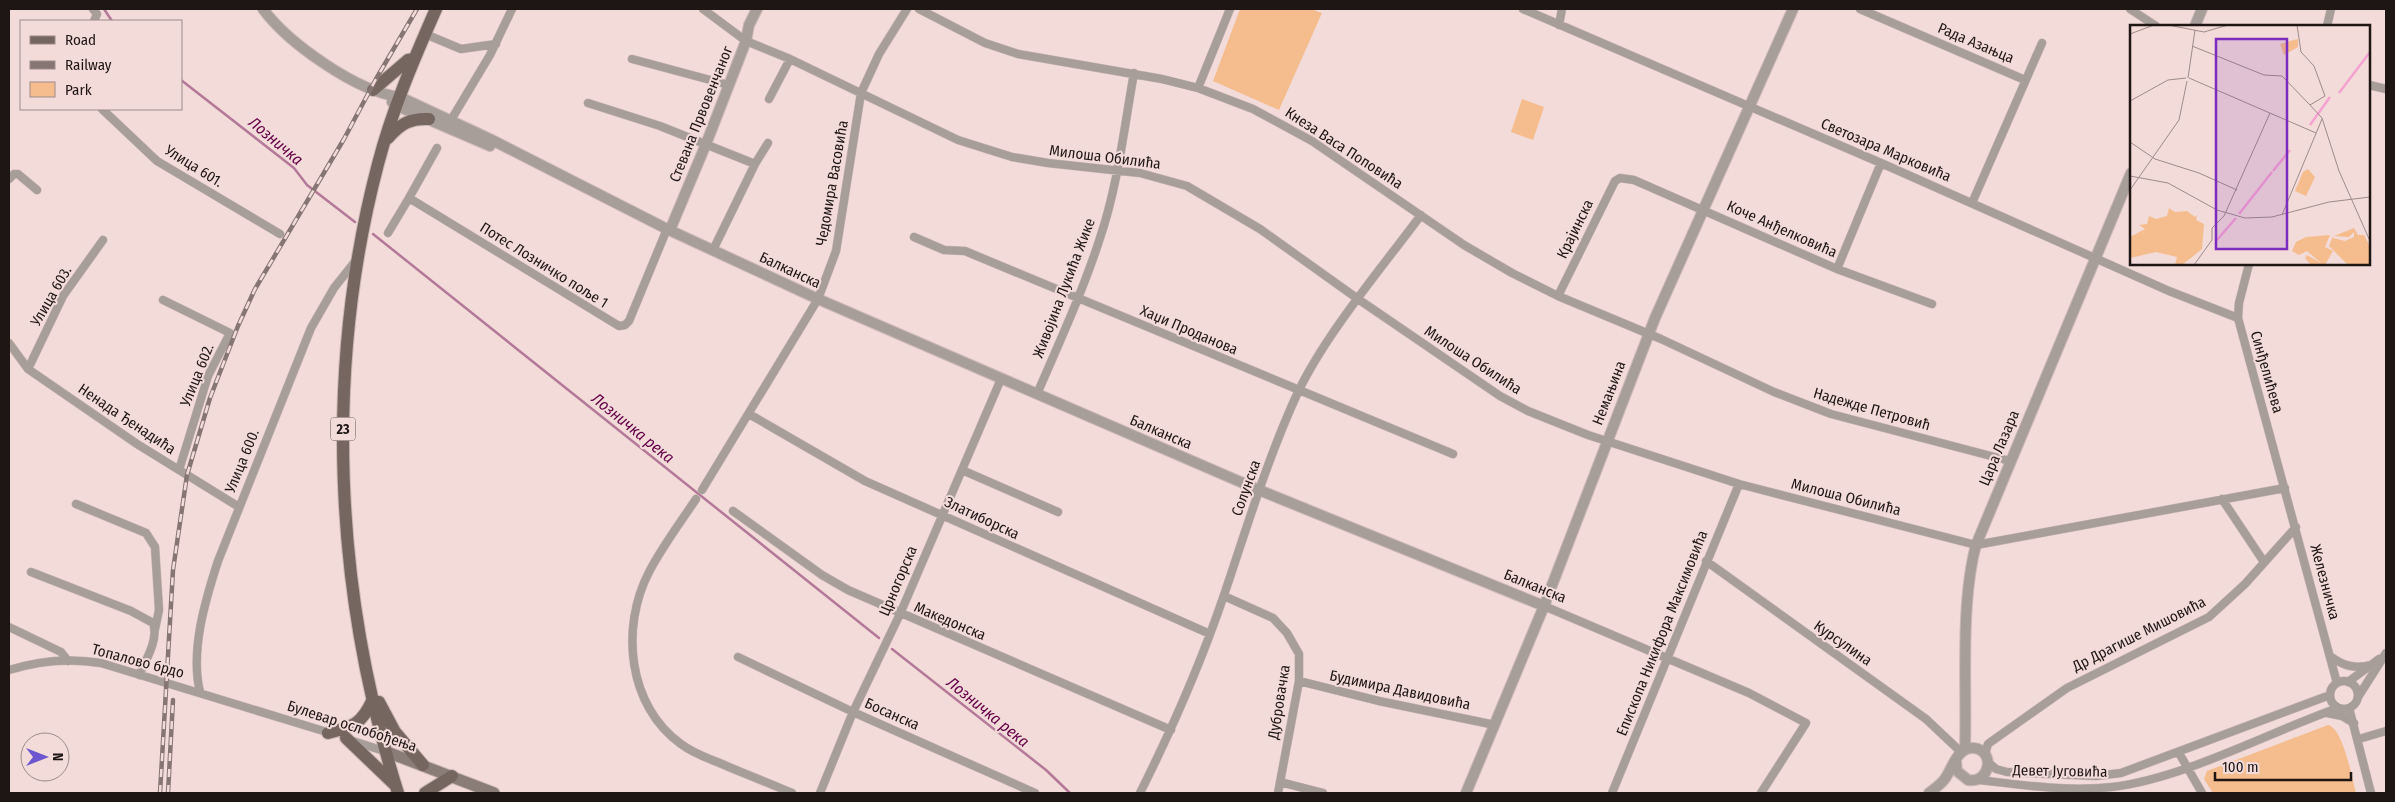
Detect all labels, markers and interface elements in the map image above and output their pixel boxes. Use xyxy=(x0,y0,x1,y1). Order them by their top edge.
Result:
street label: Рада Азањца xyxy=(1935,19,2017,67)
legend xyxy=(20,20,182,110)
inset map xyxy=(2130,25,2370,265)
text: Road xyxy=(65,31,96,49)
street label: Стевана Првовенчаног xyxy=(665,43,737,185)
text: Railway xyxy=(65,56,112,74)
text: Park xyxy=(65,81,92,99)
street label: Кнеза Васа Поповића xyxy=(1282,103,1406,193)
water label: Лозничка xyxy=(244,112,307,169)
street label: Светозара Марковића xyxy=(1818,114,1954,186)
street label: Чедомира Васовића xyxy=(812,119,852,247)
street label: Улица 601. xyxy=(161,141,226,191)
street label: Милоша Обилића xyxy=(1048,141,1162,173)
street label: Крајинска xyxy=(1553,197,1597,261)
street label: Коче Анђелковића xyxy=(1724,197,1840,261)
street label: Живојина Лукића Жике xyxy=(1029,216,1099,360)
street label: Потес Лозничко поље 1 xyxy=(477,218,611,312)
street label: Балканска xyxy=(756,248,824,292)
street label: Улица 603. xyxy=(26,263,75,330)
street label: Хаџи Проданова xyxy=(1137,301,1241,359)
street label: Милоша Обилића xyxy=(1421,322,1525,398)
street label: Синђелићева xyxy=(2247,329,2287,415)
street label: Улица 602. xyxy=(176,341,218,410)
street label: Немањина xyxy=(1589,358,1629,428)
street label: Ненада Ђенадића xyxy=(75,380,179,458)
street label: Надежде Петровић xyxy=(1811,384,1933,434)
water label: Лозничка река xyxy=(587,388,678,467)
street label: Цара Лазара xyxy=(1975,408,2023,488)
street label: Балканска xyxy=(1127,411,1195,453)
road number: 23 xyxy=(330,418,356,440)
street label: Улица 600. xyxy=(221,426,263,497)
street label: Солунска xyxy=(1228,458,1264,518)
street label: Милоша Обилића xyxy=(1789,475,1903,519)
street label: Златиборска xyxy=(942,493,1022,543)
street label: Епископа Никифора Максимовића xyxy=(1612,528,1712,738)
street label: Железничка xyxy=(2306,542,2344,622)
street label: Црногорска xyxy=(875,543,921,619)
street label: Балканска xyxy=(1501,565,1569,607)
street label: Др Драгише Мишовића xyxy=(2068,593,2209,676)
street label: Македонска xyxy=(911,598,989,644)
street label: Курсулина xyxy=(1811,617,1875,669)
street label: Топалово брдо xyxy=(90,640,186,682)
street label: Дубровачка xyxy=(1264,664,1294,741)
street label: Будимира Давидовића xyxy=(1328,666,1472,714)
water label: Лозничка река xyxy=(942,672,1033,751)
street label: Босанска xyxy=(862,694,922,734)
street label: Булевар ослобођења xyxy=(285,697,419,755)
north arrow xyxy=(20,732,70,782)
scale bar xyxy=(2215,750,2351,782)
text: N xyxy=(49,753,66,761)
text: 100 m xyxy=(2222,758,2259,776)
street label: Девет Југовића xyxy=(2011,761,2108,781)

